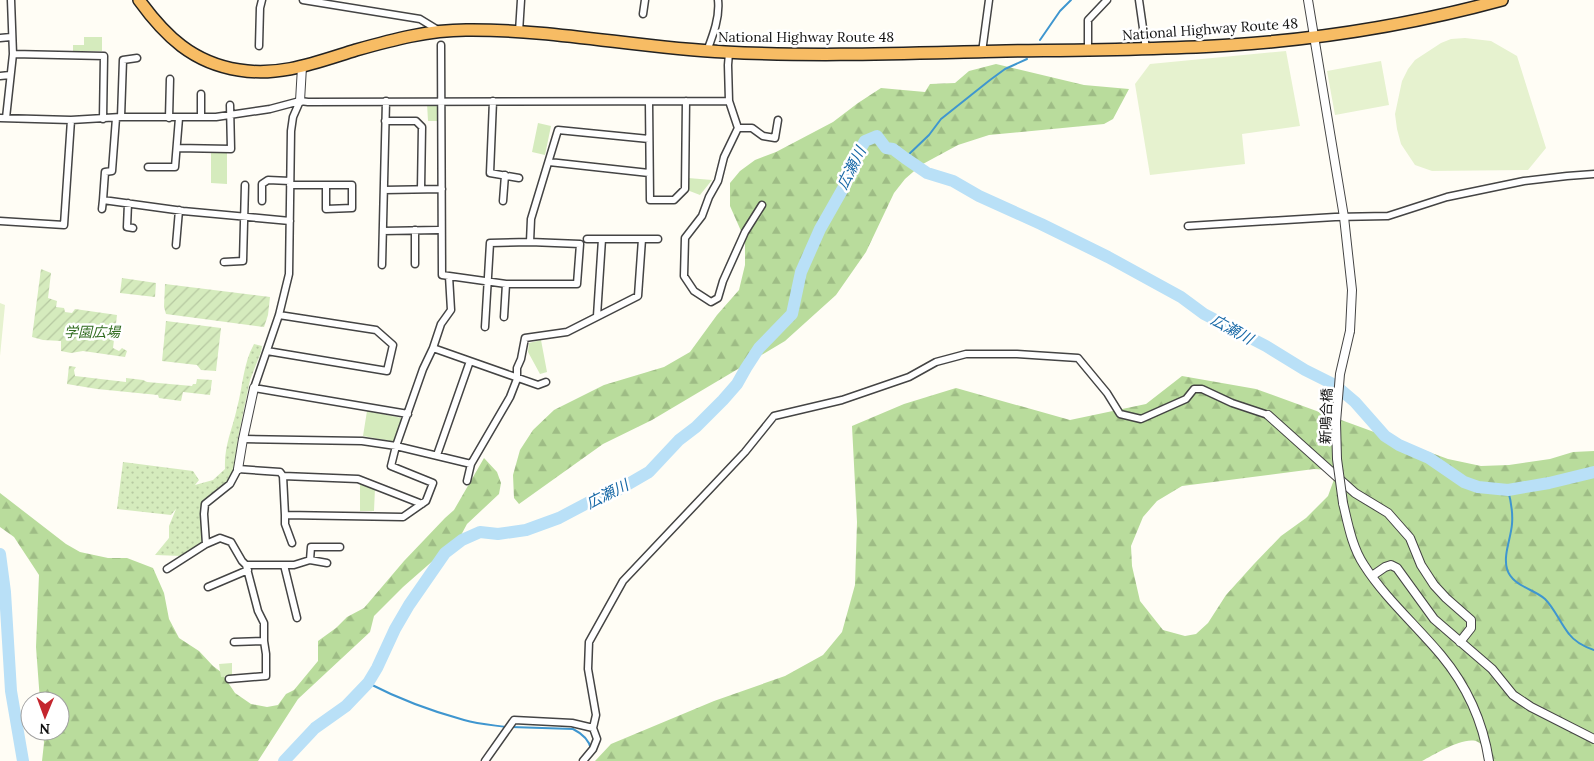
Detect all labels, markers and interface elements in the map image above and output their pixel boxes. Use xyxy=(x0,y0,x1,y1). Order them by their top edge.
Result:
street label: National Highway Route 48 xyxy=(1121,14,1299,44)
street label: National Highway Route 48 xyxy=(718,28,894,46)
water label: 広瀬川 xyxy=(832,142,871,192)
water label: 広瀬川 xyxy=(1208,310,1258,349)
park label: 学園広場 xyxy=(64,323,122,341)
street label: 新鳴合橋 xyxy=(1316,388,1336,444)
water label: 広瀬川 xyxy=(583,474,633,513)
north arrow xyxy=(20,691,70,741)
text: N xyxy=(39,720,50,738)

